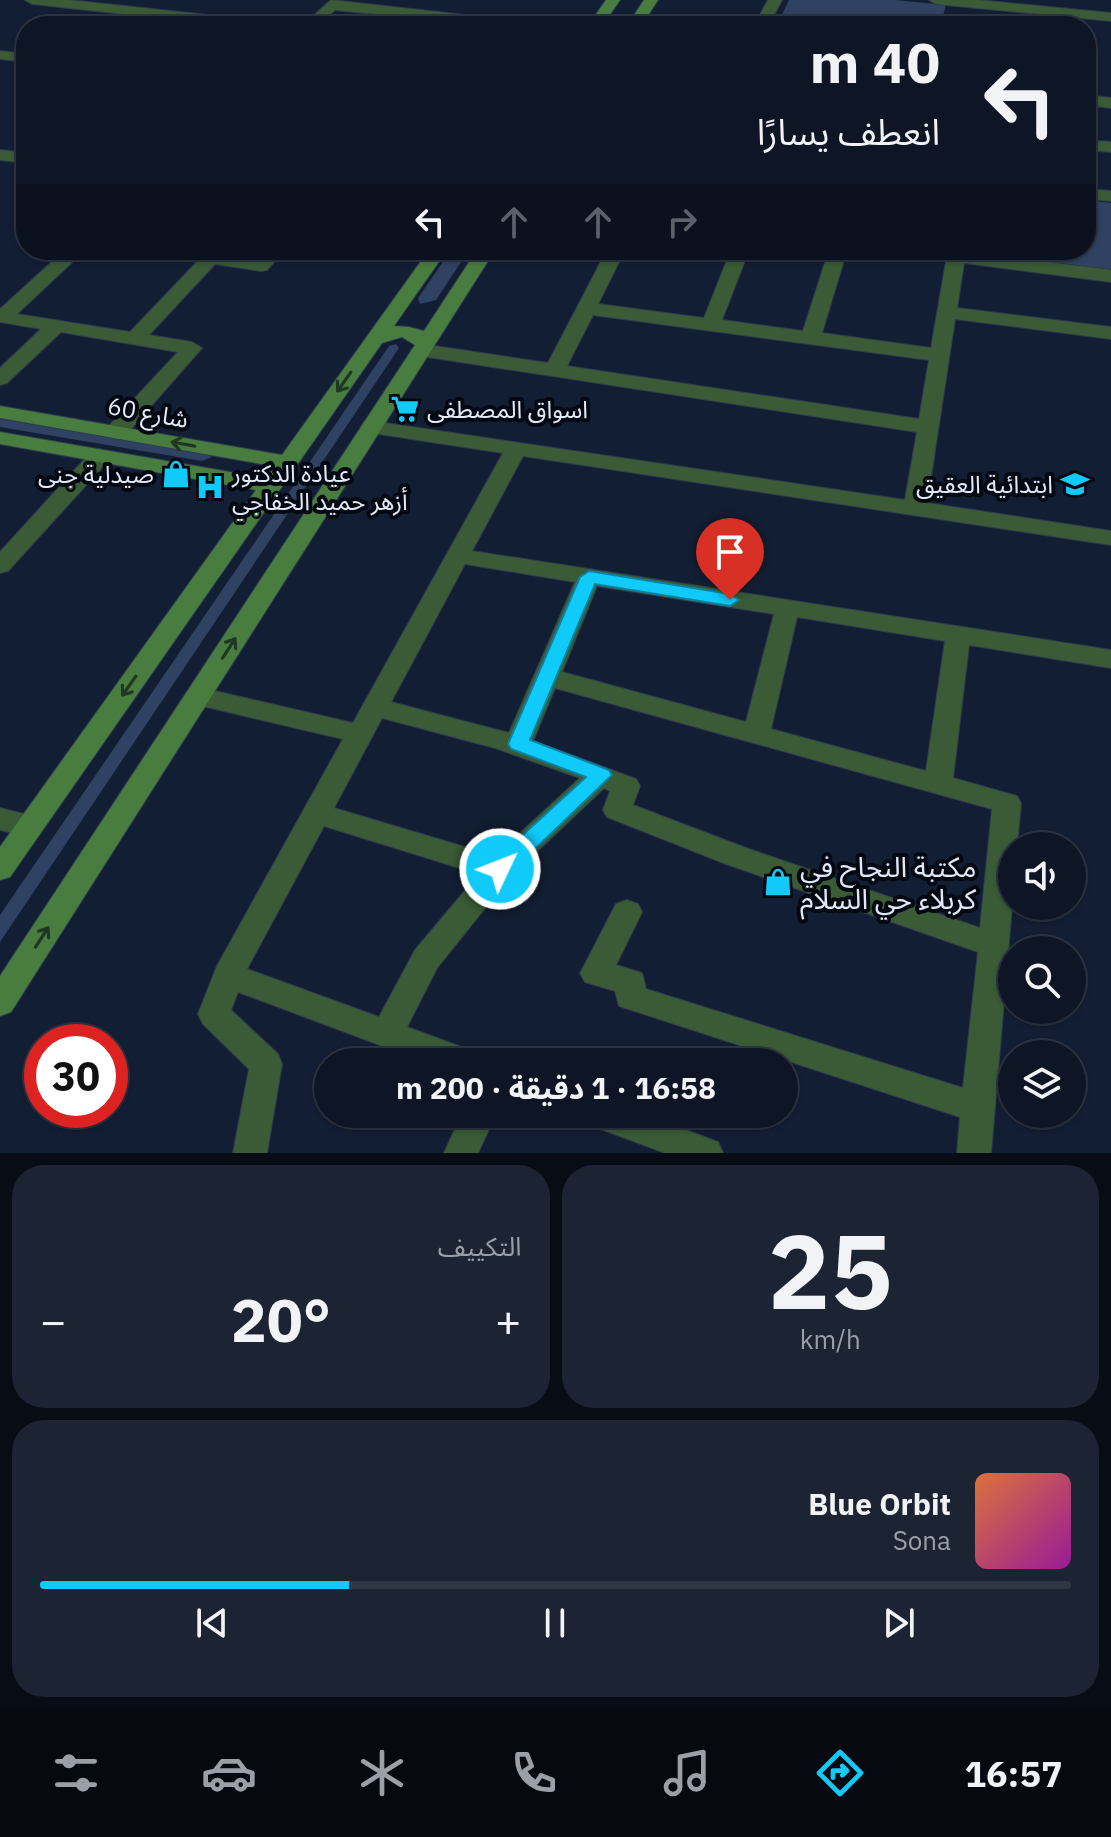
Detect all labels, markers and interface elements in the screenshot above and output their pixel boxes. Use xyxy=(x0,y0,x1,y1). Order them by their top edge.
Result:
text: 40 m xyxy=(810,26,940,98)
icon: left xyxy=(968,48,1072,152)
text: انعطف يسارًا xyxy=(757,108,940,155)
icon: left xyxy=(408,200,452,244)
icon: ahead xyxy=(492,200,536,244)
icon: ahead xyxy=(576,200,620,244)
icon: right xyxy=(660,200,704,244)
one-way arrow xyxy=(336,371,352,393)
street label: شارع 60 xyxy=(105,389,191,437)
place label: اسواق المصطفى xyxy=(427,393,588,425)
supermarket icon: اسواق المصطفى xyxy=(390,394,420,424)
one-way arrow xyxy=(171,436,196,451)
place label: عيادة الدكتور أزهر حميد الخفاجي xyxy=(231,457,408,521)
place label: صيدلية جنى xyxy=(38,458,154,490)
shop icon: صيدلية جنى xyxy=(161,459,191,489)
place label: ابتدائية العقيق xyxy=(916,468,1053,500)
school or university icon: ابتدائية العقيق xyxy=(1060,469,1090,499)
hospital icon: عيادة الدكتور أزهر حميد الخفاجي xyxy=(195,472,225,502)
pin xyxy=(696,518,764,600)
icon: arrive xyxy=(708,530,752,574)
one-way arrow xyxy=(220,638,237,660)
one-way arrow xyxy=(121,674,137,696)
position arrow xyxy=(458,827,542,911)
map controls xyxy=(998,832,1086,1128)
button: sound xyxy=(998,832,1086,920)
place label: مكتبة النجاح في كربلاء حي السلام xyxy=(800,848,976,920)
shop icon: مكتبة النجاح في كربلاء حي السلام xyxy=(763,867,793,897)
one-way arrow xyxy=(34,927,51,949)
button: search xyxy=(998,936,1086,1024)
speed limit sign: 30 xyxy=(24,1024,128,1128)
button: layers xyxy=(998,1040,1086,1128)
text: 16:58 · 1 دقيقة · 200 m xyxy=(396,1068,716,1107)
text: 25 xyxy=(768,1202,893,1338)
text: التكييف xyxy=(438,1229,522,1263)
text: 20° xyxy=(231,1280,331,1359)
text: − xyxy=(40,1292,66,1349)
text: + xyxy=(495,1292,521,1349)
text: km/h xyxy=(800,1322,861,1356)
text: Blue Orbit xyxy=(808,1484,951,1523)
text: Sona xyxy=(893,1523,951,1557)
icon: previous xyxy=(190,1601,234,1645)
icon: pause xyxy=(533,1601,577,1645)
icon: next xyxy=(877,1601,921,1645)
icon: filters xyxy=(48,1745,104,1801)
icon: car xyxy=(201,1745,257,1801)
icon: climate xyxy=(354,1745,410,1801)
icon: phone xyxy=(506,1745,562,1801)
icon: music xyxy=(659,1745,715,1801)
icon: directions xyxy=(812,1745,868,1801)
text: 16:57 xyxy=(964,1750,1063,1797)

